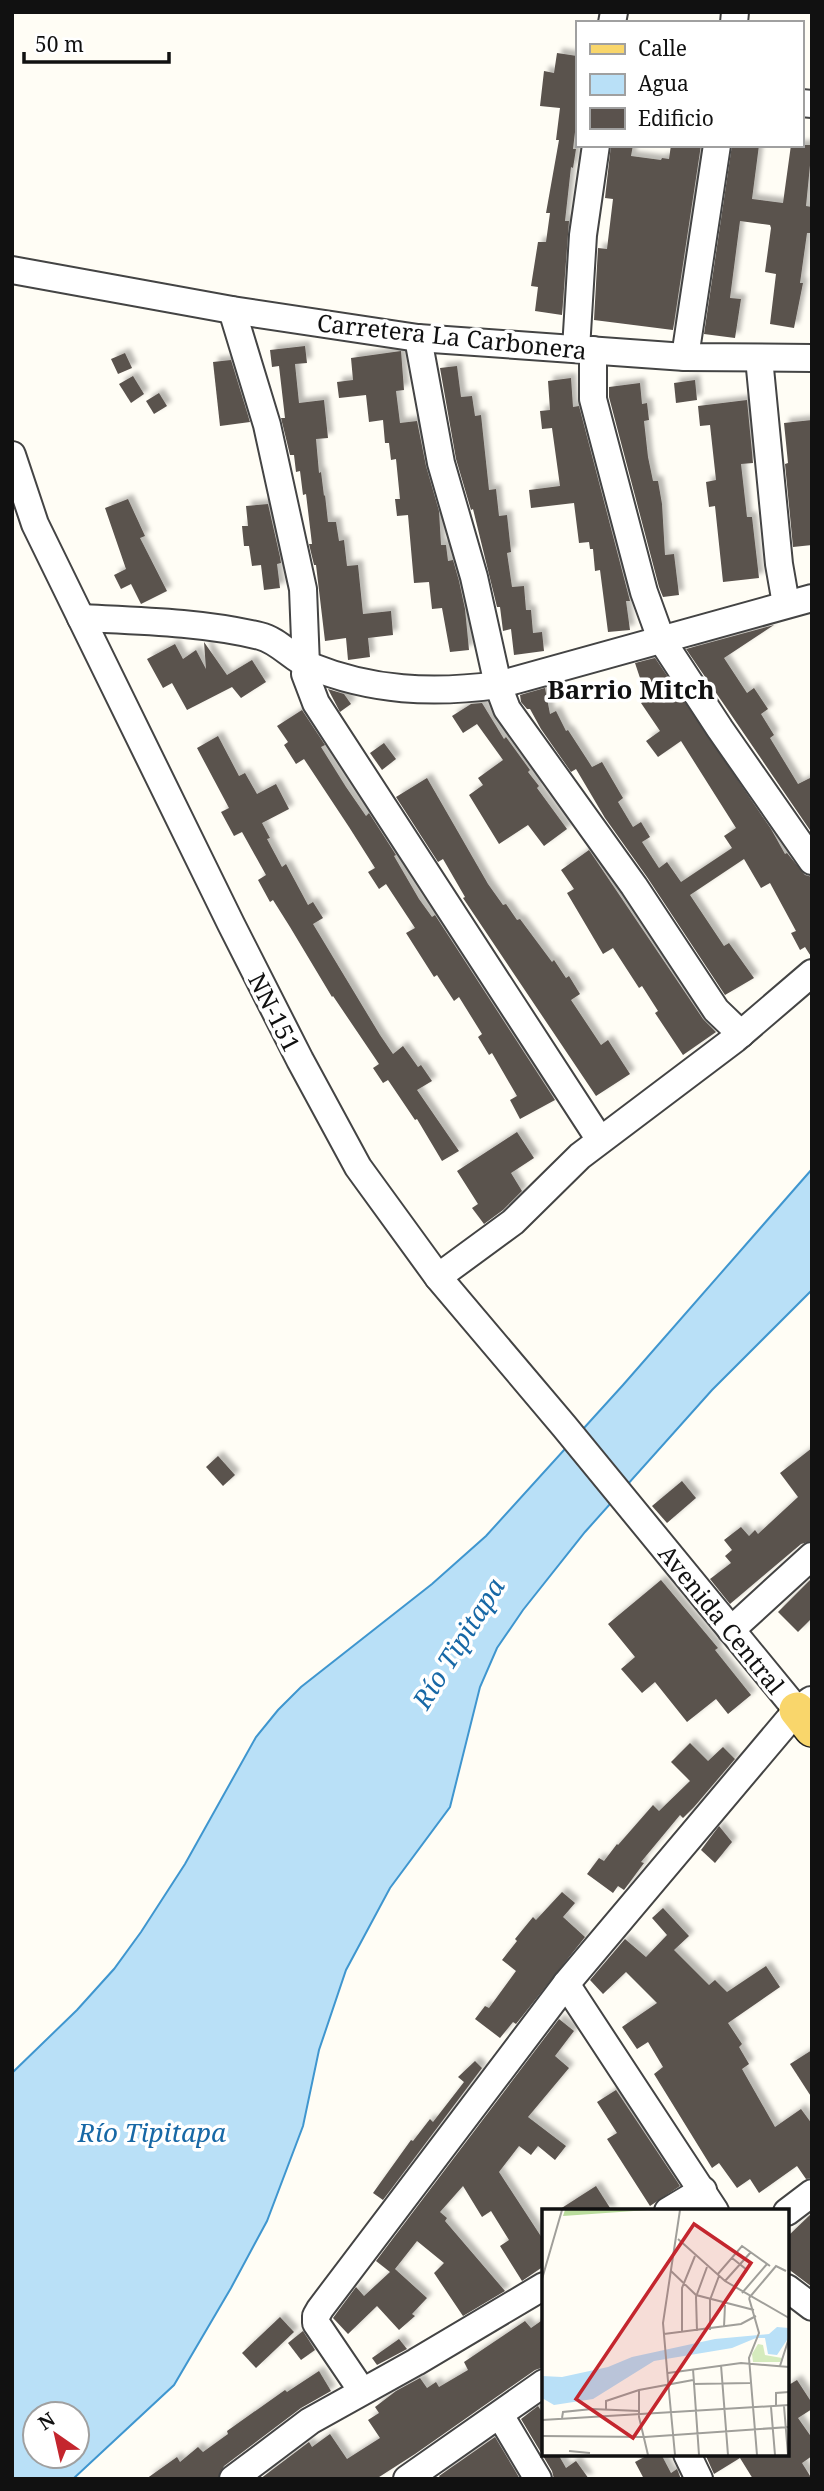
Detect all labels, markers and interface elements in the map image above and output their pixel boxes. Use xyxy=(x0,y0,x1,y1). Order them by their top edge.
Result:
scale bar xyxy=(24,21,170,65)
legend xyxy=(576,21,803,147)
text: 50 m xyxy=(35,30,84,58)
text: Calle xyxy=(638,34,687,62)
text: Agua xyxy=(638,69,689,97)
text: Edificio xyxy=(638,104,714,132)
street label: Carretera La Carbonera xyxy=(315,305,589,367)
district label: Barrio Mitch xyxy=(547,671,715,707)
street label: NN-151 xyxy=(241,967,309,1057)
street label: Avenida Central xyxy=(652,1537,793,1701)
water label: Río Tipitapa xyxy=(403,1571,513,1716)
water label: Río Tipitapa xyxy=(77,2114,226,2150)
inset map xyxy=(542,2209,789,2456)
north arrow xyxy=(21,2400,91,2470)
text: N xyxy=(33,2406,60,2436)

